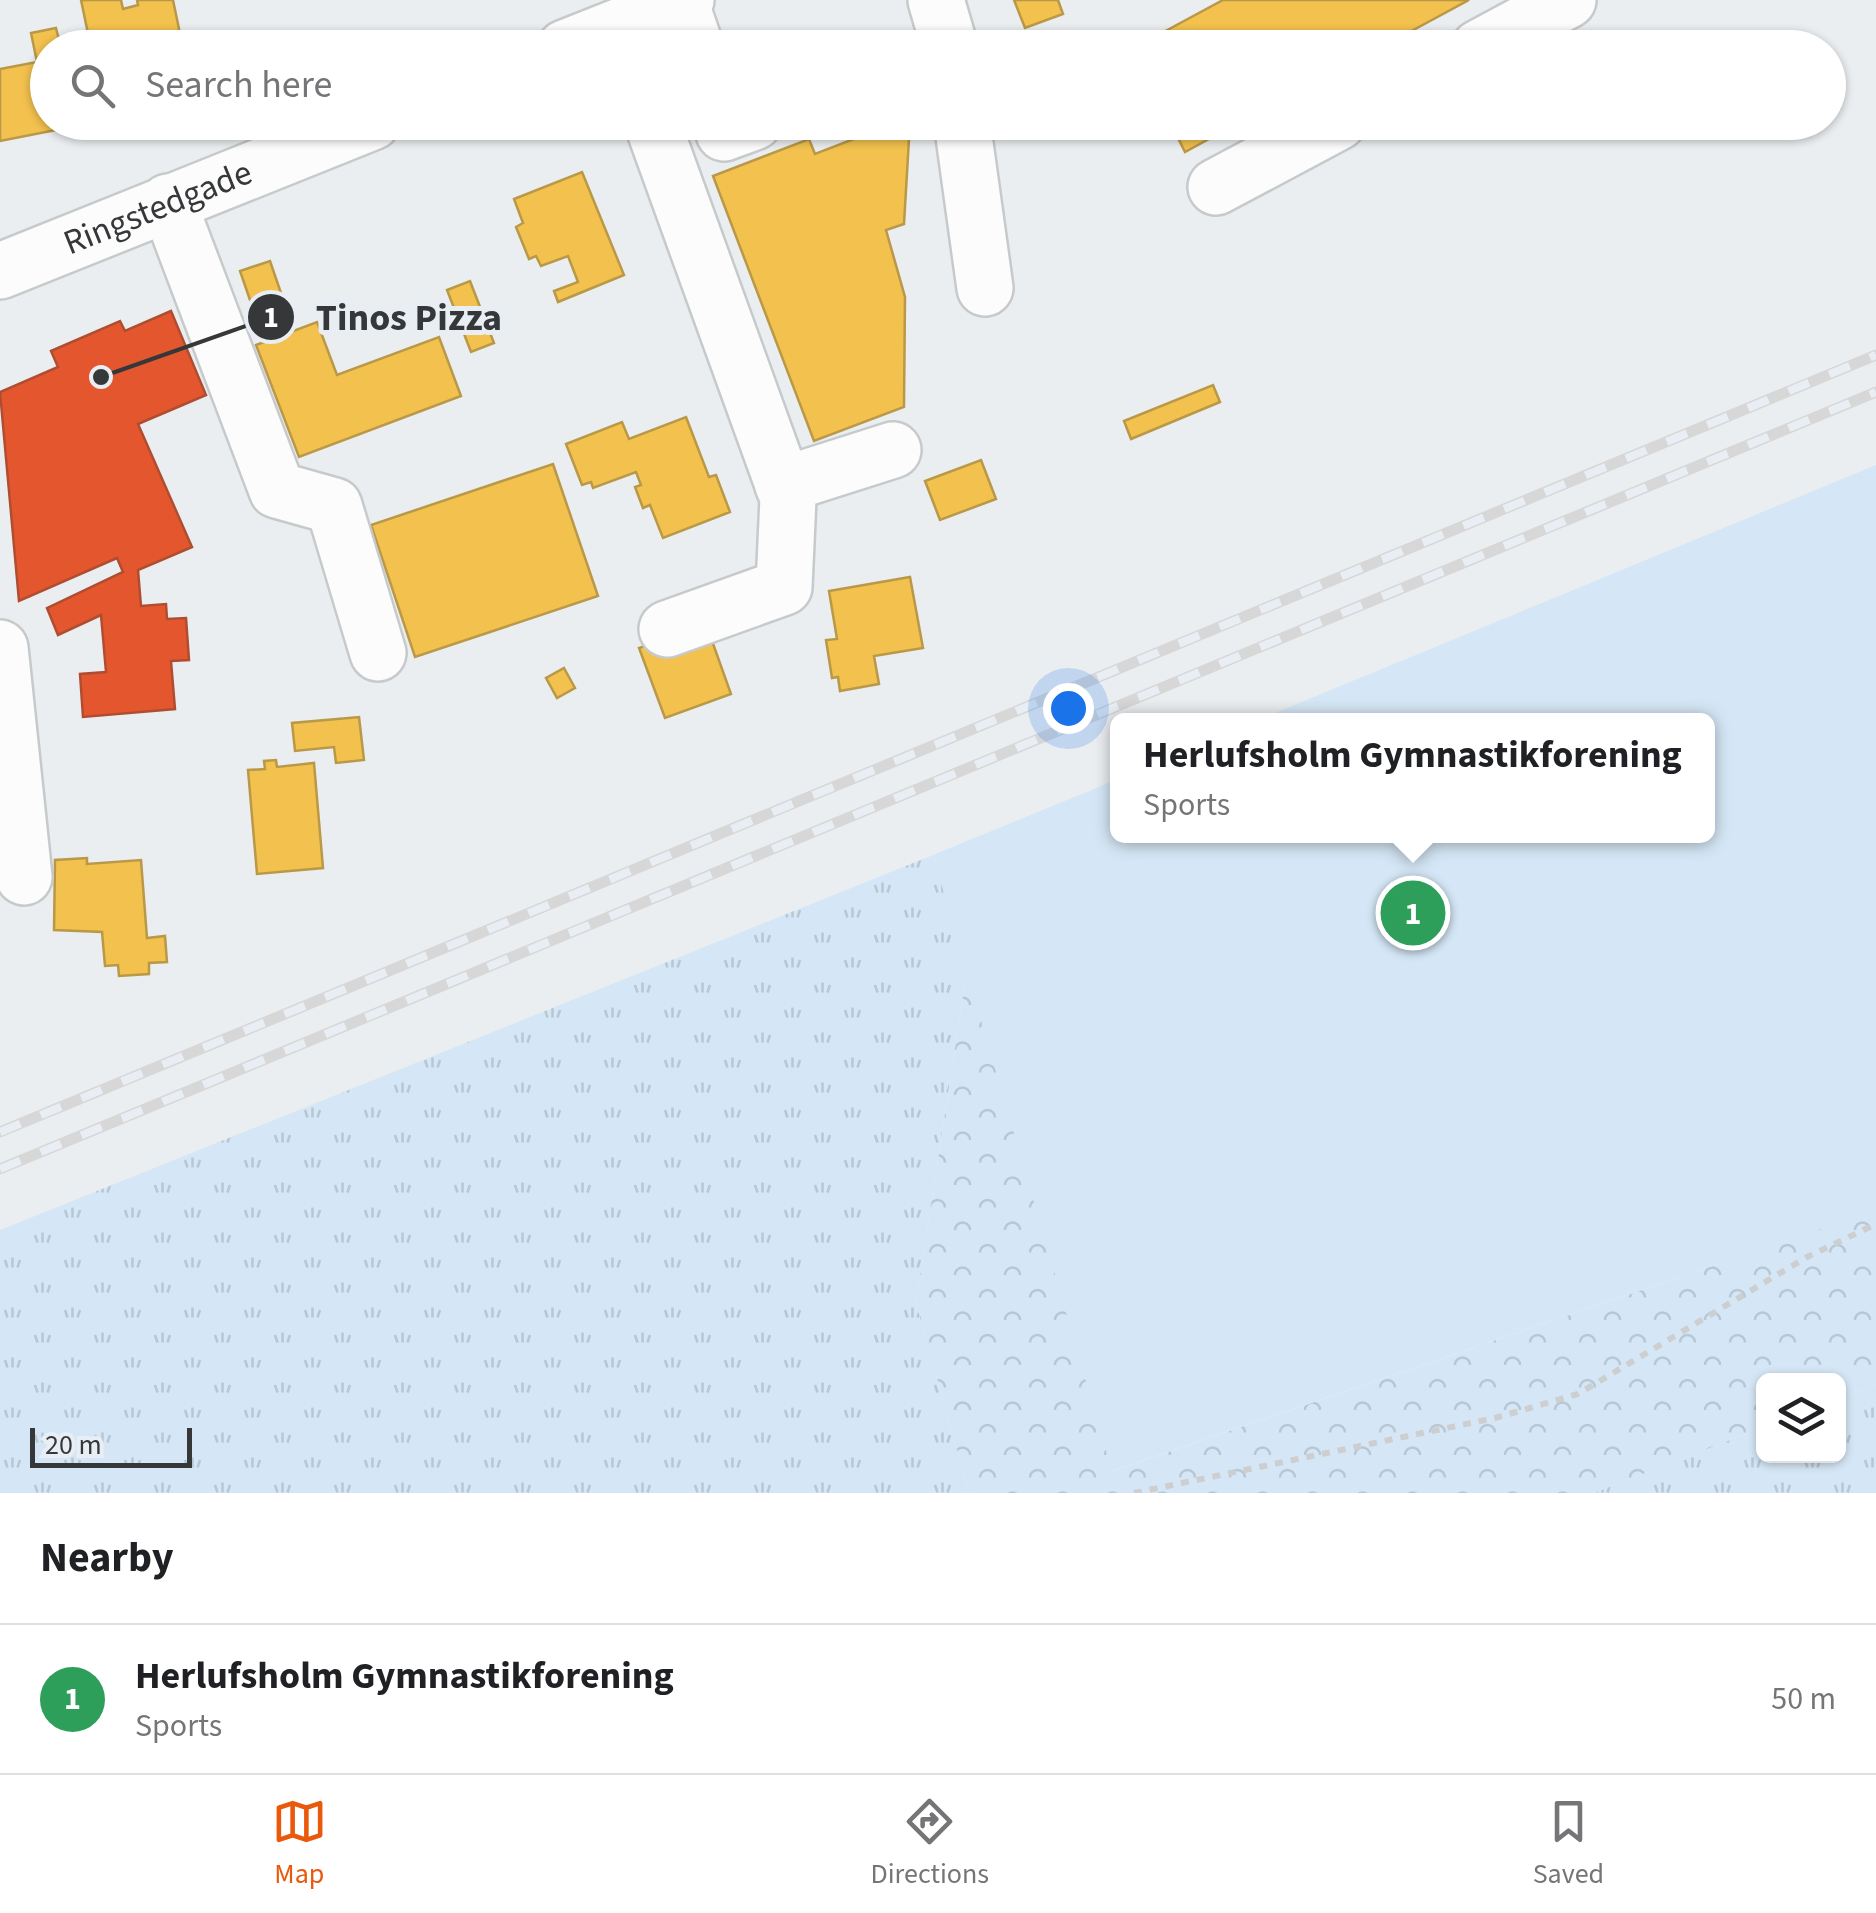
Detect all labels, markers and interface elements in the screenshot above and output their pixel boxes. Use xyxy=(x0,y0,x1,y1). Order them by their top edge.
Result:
search box xyxy=(30,30,1846,140)
icon: search xyxy=(65,58,120,113)
text: Search here xyxy=(145,58,332,112)
street label: Ringstedgade xyxy=(56,148,259,268)
callout: Tinos Pizza xyxy=(246,283,522,351)
text: Tinos Pizza xyxy=(316,291,502,345)
text: 1 xyxy=(263,296,279,339)
your location xyxy=(1043,683,1094,734)
popup xyxy=(1110,713,1715,843)
text: Herlufsholm Gymnastikforening xyxy=(1143,728,1682,782)
text: Sports xyxy=(1143,782,1230,828)
pin: 1 xyxy=(1380,876,1446,950)
map controls xyxy=(1756,1373,1846,1463)
button: layers xyxy=(1756,1373,1846,1463)
scale bar xyxy=(30,1423,192,1468)
text: 20 m xyxy=(45,1425,102,1465)
text: Nearby xyxy=(40,1528,174,1588)
text: Herlufsholm Gymnastikforening xyxy=(135,1649,674,1703)
text: 1 xyxy=(64,1676,81,1722)
text: 50 m xyxy=(1771,1676,1836,1722)
text: Sports xyxy=(135,1703,222,1749)
tab: Map xyxy=(272,1794,327,1894)
tab: Directions xyxy=(871,1794,989,1894)
tab: Saved xyxy=(1533,1794,1604,1894)

